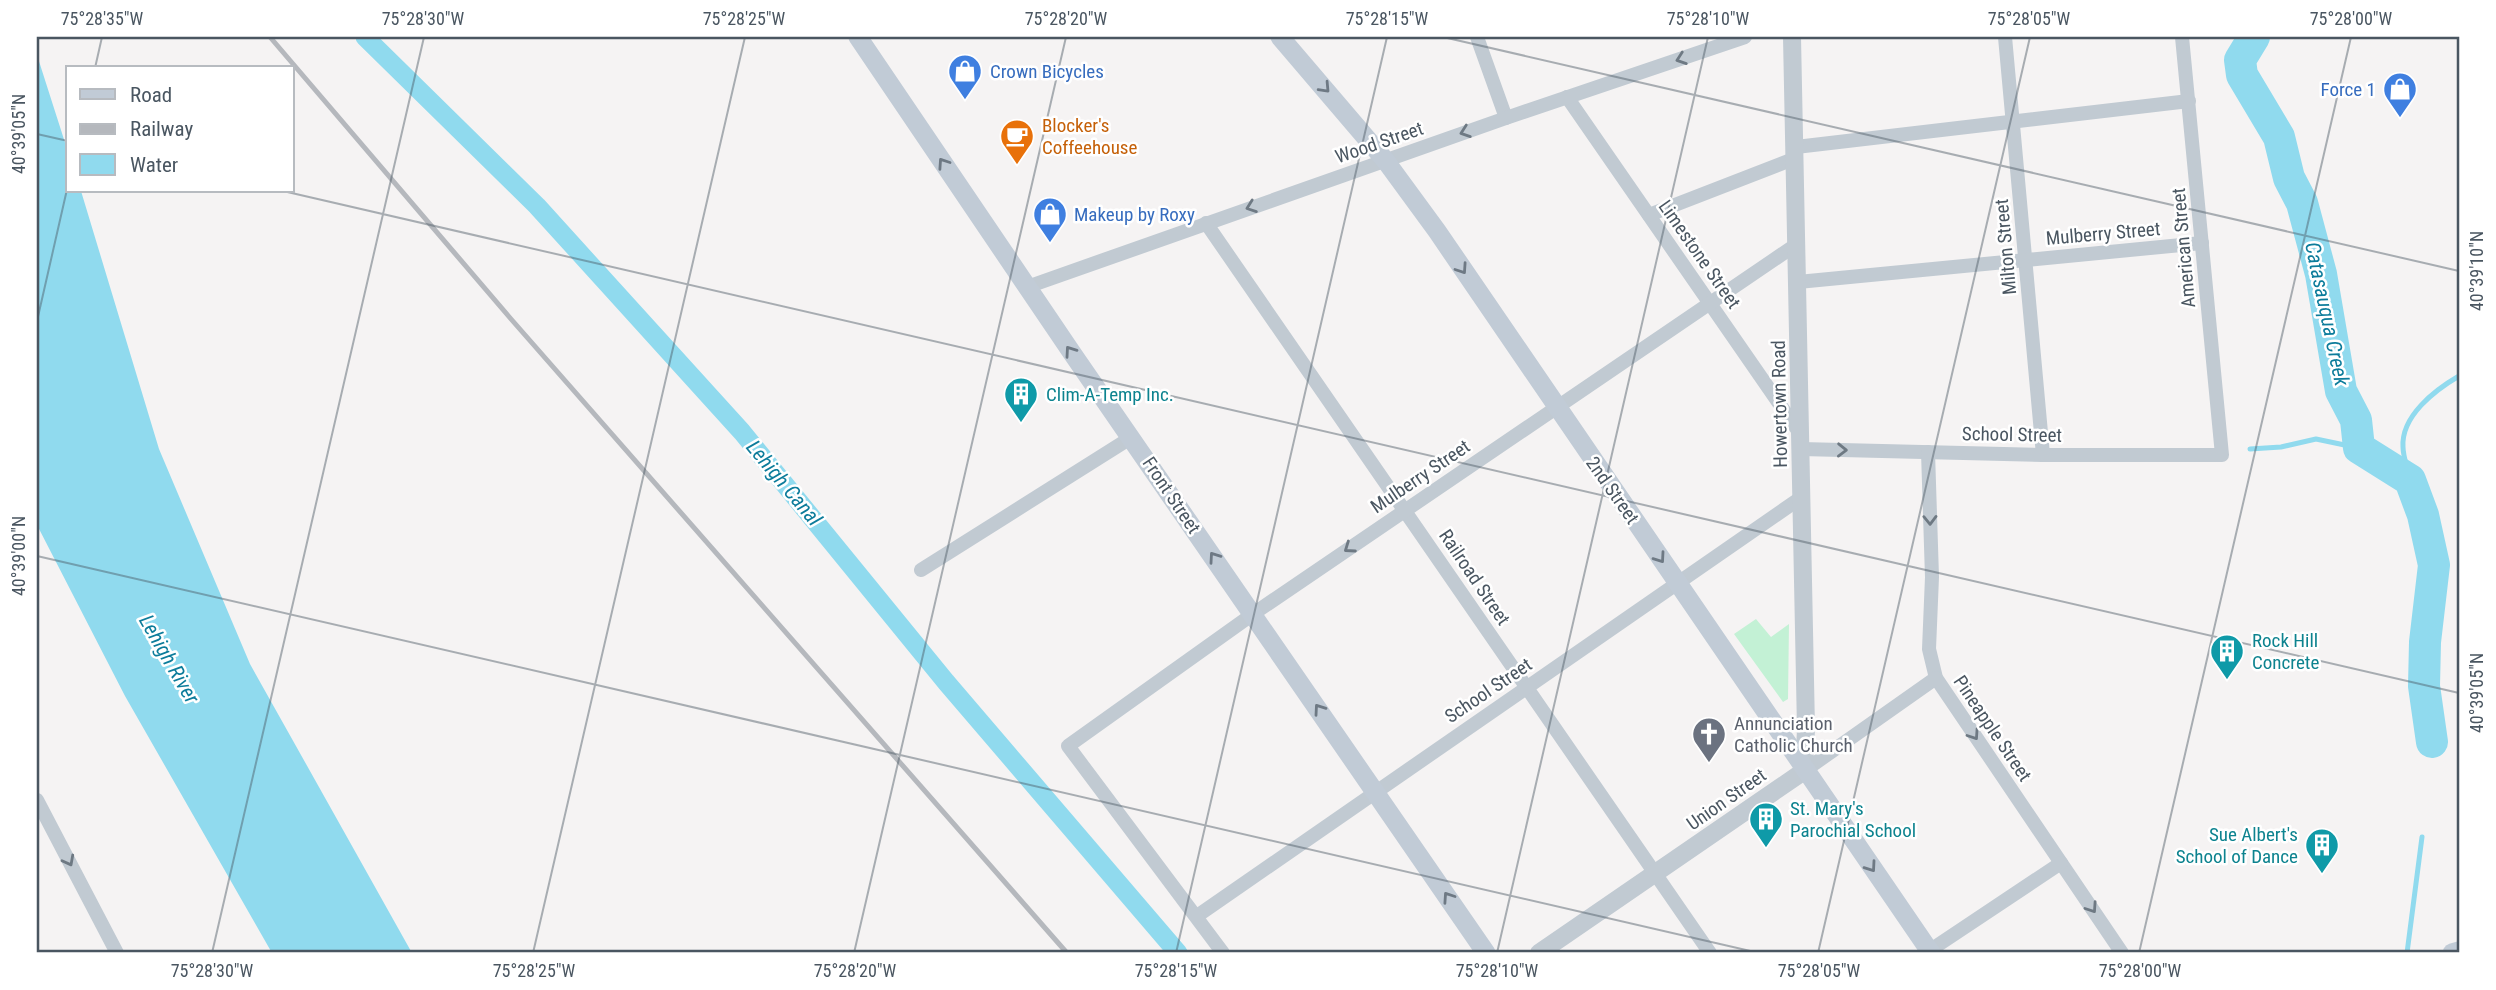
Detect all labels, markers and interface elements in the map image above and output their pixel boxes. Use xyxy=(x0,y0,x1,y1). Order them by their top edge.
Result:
text: 75°28'35"W xyxy=(61,8,144,29)
text: 75°28'30"W xyxy=(382,8,465,29)
text: 75°28'25"W xyxy=(703,8,786,29)
text: 75°28'20"W xyxy=(1025,8,1108,29)
text: 75°28'15"W xyxy=(1346,8,1429,29)
text: 75°28'10"W xyxy=(1667,8,1750,29)
text: 75°28'05"W xyxy=(1988,8,2071,29)
text: 75°28'00"W xyxy=(2310,8,2393,29)
one-way arrow xyxy=(1675,51,1687,65)
shop icon: Crown Bicycles xyxy=(946,52,984,101)
place label: Crown Bicycles xyxy=(990,60,1104,83)
legend xyxy=(66,66,294,192)
shop icon: Force 1 xyxy=(2381,70,2419,119)
place label: Force 1 xyxy=(2320,78,2376,101)
one-way arrow xyxy=(1316,80,1329,93)
text: Road xyxy=(130,83,172,107)
text: 40°39'05"N xyxy=(8,94,29,174)
place label: Blocker's Coffeehouse xyxy=(1042,114,1137,159)
text: Railway xyxy=(130,117,193,141)
cafe icon: Blocker's Coffeehouse xyxy=(998,117,1036,166)
street label: Wood Street xyxy=(1332,117,1426,168)
one-way arrow xyxy=(1460,124,1472,138)
text: Water xyxy=(130,153,178,177)
one-way arrow xyxy=(938,157,951,170)
street label: American Street xyxy=(2167,187,2200,309)
shop icon: Makeup by Roxy xyxy=(1031,195,1069,244)
street label: Limestone Street xyxy=(1654,196,1746,313)
street label: Milton Street xyxy=(1990,198,2021,296)
one-way arrow xyxy=(1245,199,1257,213)
place label: Makeup by Roxy xyxy=(1074,203,1195,226)
street label: Mulberry Street xyxy=(2045,217,2161,250)
text: 40°39'10"N xyxy=(2466,231,2487,311)
water label: Catasauqua Creek xyxy=(2300,240,2354,389)
one-way arrow xyxy=(1454,261,1467,274)
street label: Howertown Road xyxy=(1767,340,1792,468)
one-way arrow xyxy=(1066,346,1078,359)
building icon: Clim-A-Temp Inc. xyxy=(1002,375,1040,424)
place label: Clim-A-Temp Inc. xyxy=(1046,383,1174,406)
street label: School Street xyxy=(1962,422,2062,447)
water label: Lehigh Canal xyxy=(741,435,827,531)
street label: Mulberry Street xyxy=(1366,435,1474,518)
one-way arrow xyxy=(1837,442,1848,457)
street label: Front Street xyxy=(1138,452,1206,538)
street label: 2nd Street xyxy=(1581,452,1644,528)
one-way arrow xyxy=(1923,515,1938,526)
text: 40°39'00"N xyxy=(8,516,29,596)
street label: Railroad Street xyxy=(1434,525,1515,630)
one-way arrow xyxy=(1344,540,1357,552)
one-way arrow xyxy=(1652,550,1664,563)
one-way arrow xyxy=(1209,552,1222,565)
water label: Lehigh River xyxy=(134,610,204,708)
place label: Rock Hill Concrete xyxy=(2252,629,2319,674)
building icon: Rock Hill Concrete xyxy=(2208,632,2246,681)
street label: School Street xyxy=(1440,653,1536,728)
text: 40°39'05"N xyxy=(2466,653,2487,733)
street label: Pineapple Street xyxy=(1949,671,2037,786)
one-way arrow xyxy=(1315,704,1327,717)
place label: Annunciation Catholic Church xyxy=(1734,712,1853,757)
church icon: Annunciation Catholic Church xyxy=(1690,715,1728,764)
one-way arrow xyxy=(1966,727,1978,740)
street label: Union Street xyxy=(1682,764,1771,835)
place label: St. Mary's Parochial School xyxy=(1790,797,1916,842)
building icon: St. Mary's Parochial School xyxy=(1747,800,1785,849)
place label: Sue Albert's School of Dance xyxy=(2176,823,2298,868)
building icon: Sue Albert's School of Dance xyxy=(2303,826,2341,875)
one-way arrow xyxy=(60,853,74,866)
one-way arrow xyxy=(1863,859,1875,872)
one-way arrow xyxy=(1444,892,1456,905)
one-way arrow xyxy=(2084,900,2096,913)
text: 75°28'30"W xyxy=(171,960,254,981)
text: 75°28'25"W xyxy=(493,960,576,981)
text: 75°28'20"W xyxy=(814,960,897,981)
text: 75°28'15"W xyxy=(1135,960,1218,981)
text: 75°28'10"W xyxy=(1456,960,1539,981)
text: 75°28'05"W xyxy=(1778,960,1861,981)
text: 75°28'00"W xyxy=(2099,960,2182,981)

